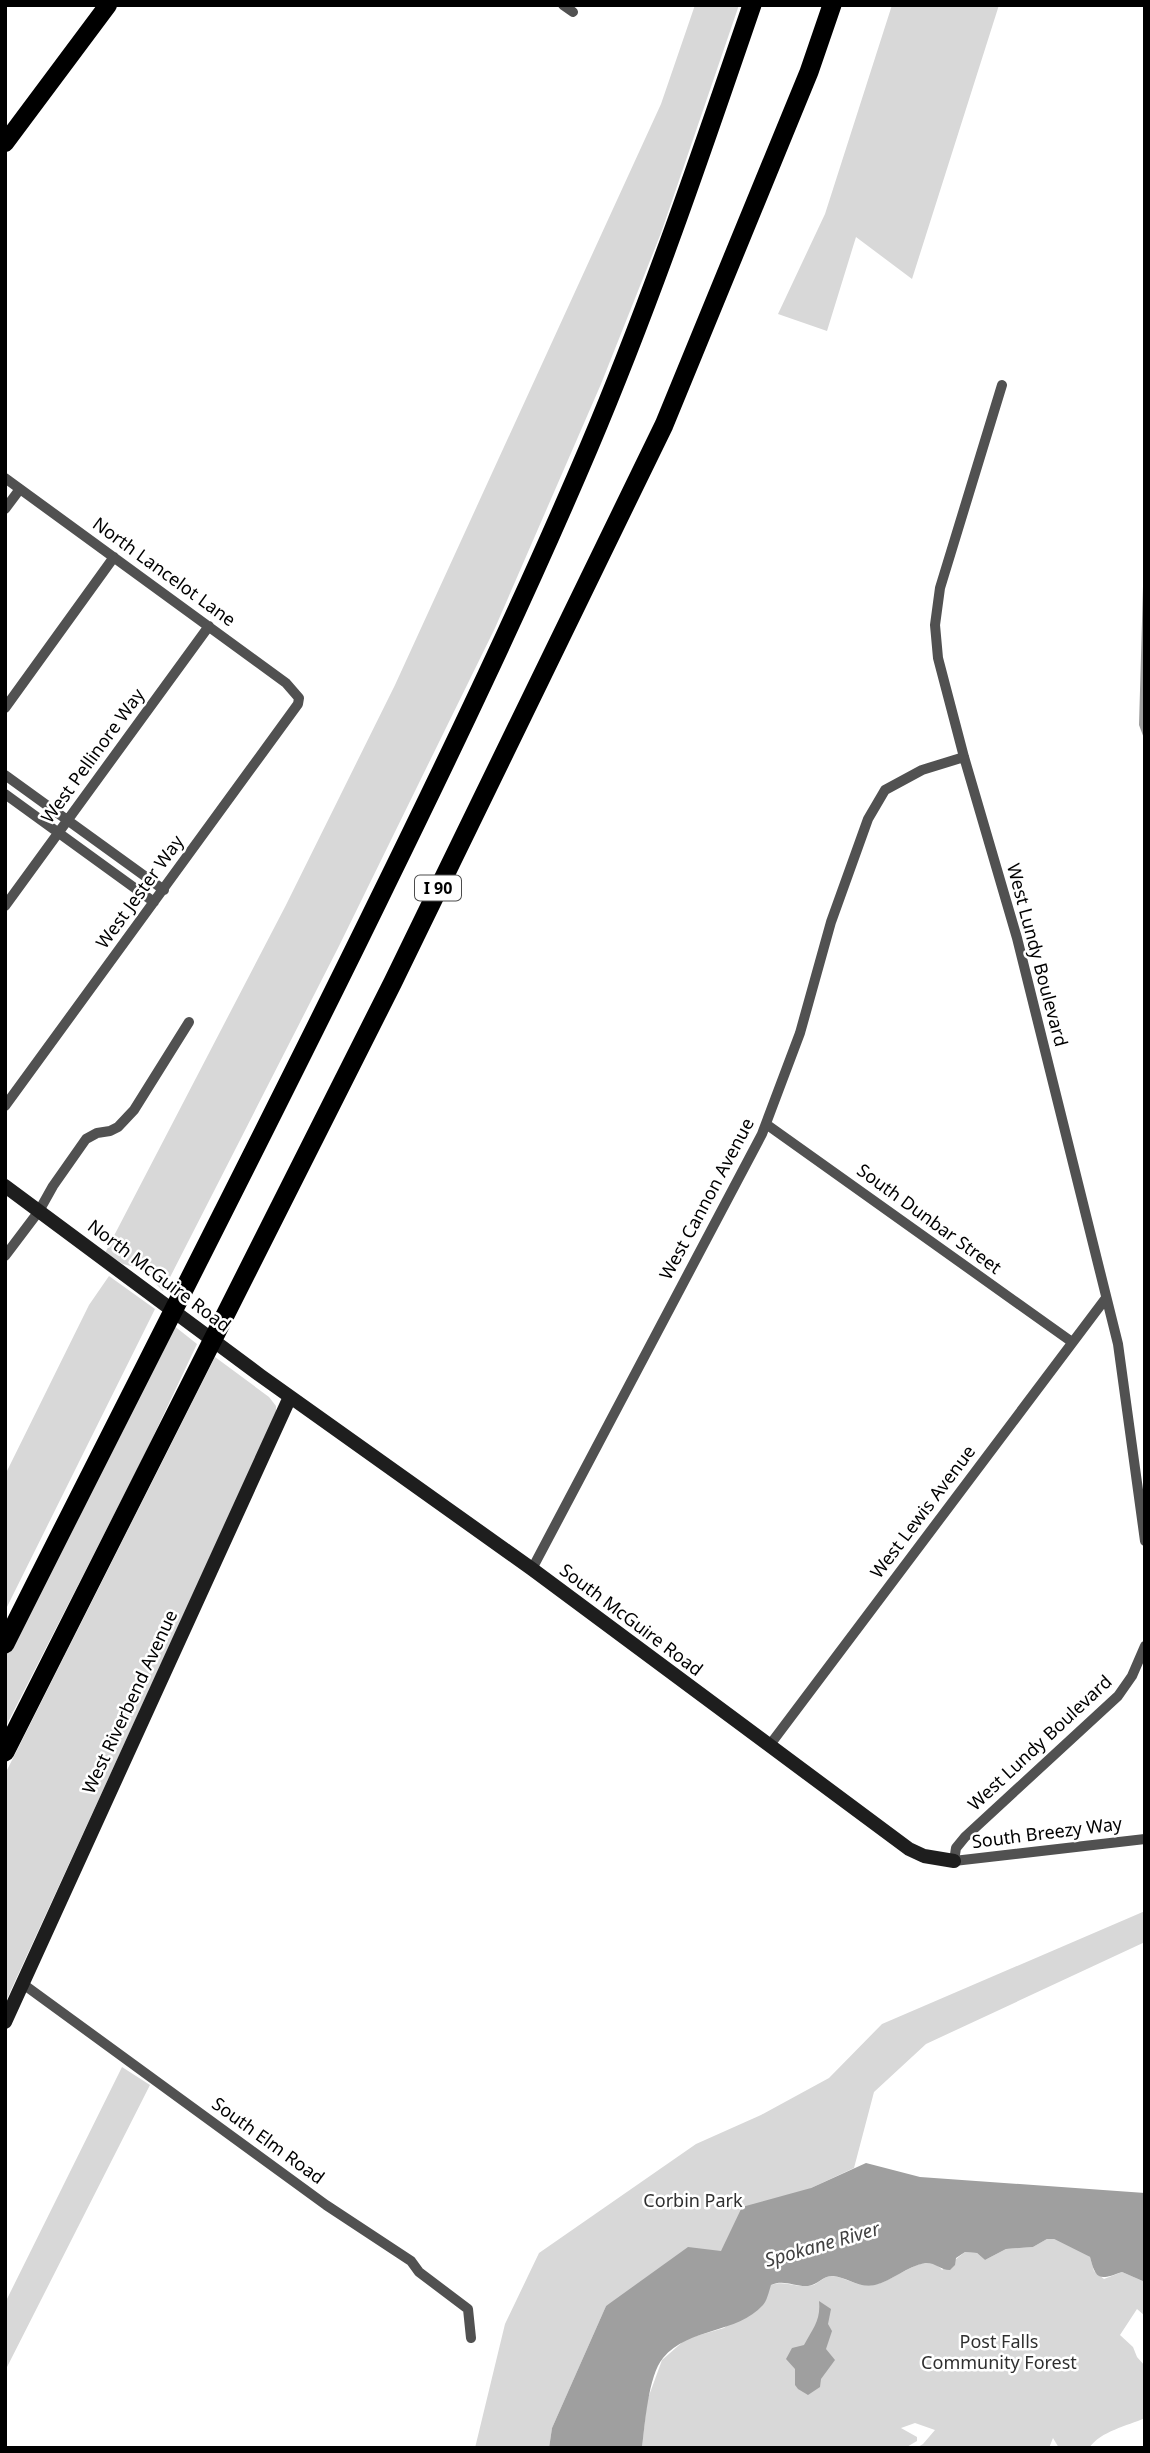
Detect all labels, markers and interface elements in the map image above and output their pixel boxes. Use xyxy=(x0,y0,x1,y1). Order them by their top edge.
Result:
street label: North Lancelot Lane xyxy=(88,511,241,631)
street label: West Pellinore Way xyxy=(35,683,150,828)
street label: West Jester Way xyxy=(90,829,189,953)
street label: West Lundy Boulevard xyxy=(1002,861,1074,1049)
road number: I 90 xyxy=(415,876,461,900)
street label: West Cannon Avenue xyxy=(653,1113,759,1284)
street label: South Dunbar Street xyxy=(853,1158,1007,1279)
street label: North McGuire Road xyxy=(83,1213,236,1337)
street label: West Lewis Avenue xyxy=(864,1440,980,1583)
street label: South McGuire Road xyxy=(555,1557,708,1681)
street label: West Riverbend Avenue xyxy=(76,1606,182,1797)
street label: West Lundy Boulevard xyxy=(962,1669,1116,1815)
street label: South Breezy Way xyxy=(970,1811,1124,1853)
street label: South Elm Road xyxy=(207,2091,330,2189)
park label: Corbin Park xyxy=(643,2188,743,2212)
water label: Spokane River xyxy=(761,2215,884,2273)
park label: Post Falls Community Forest xyxy=(921,2329,1077,2374)

